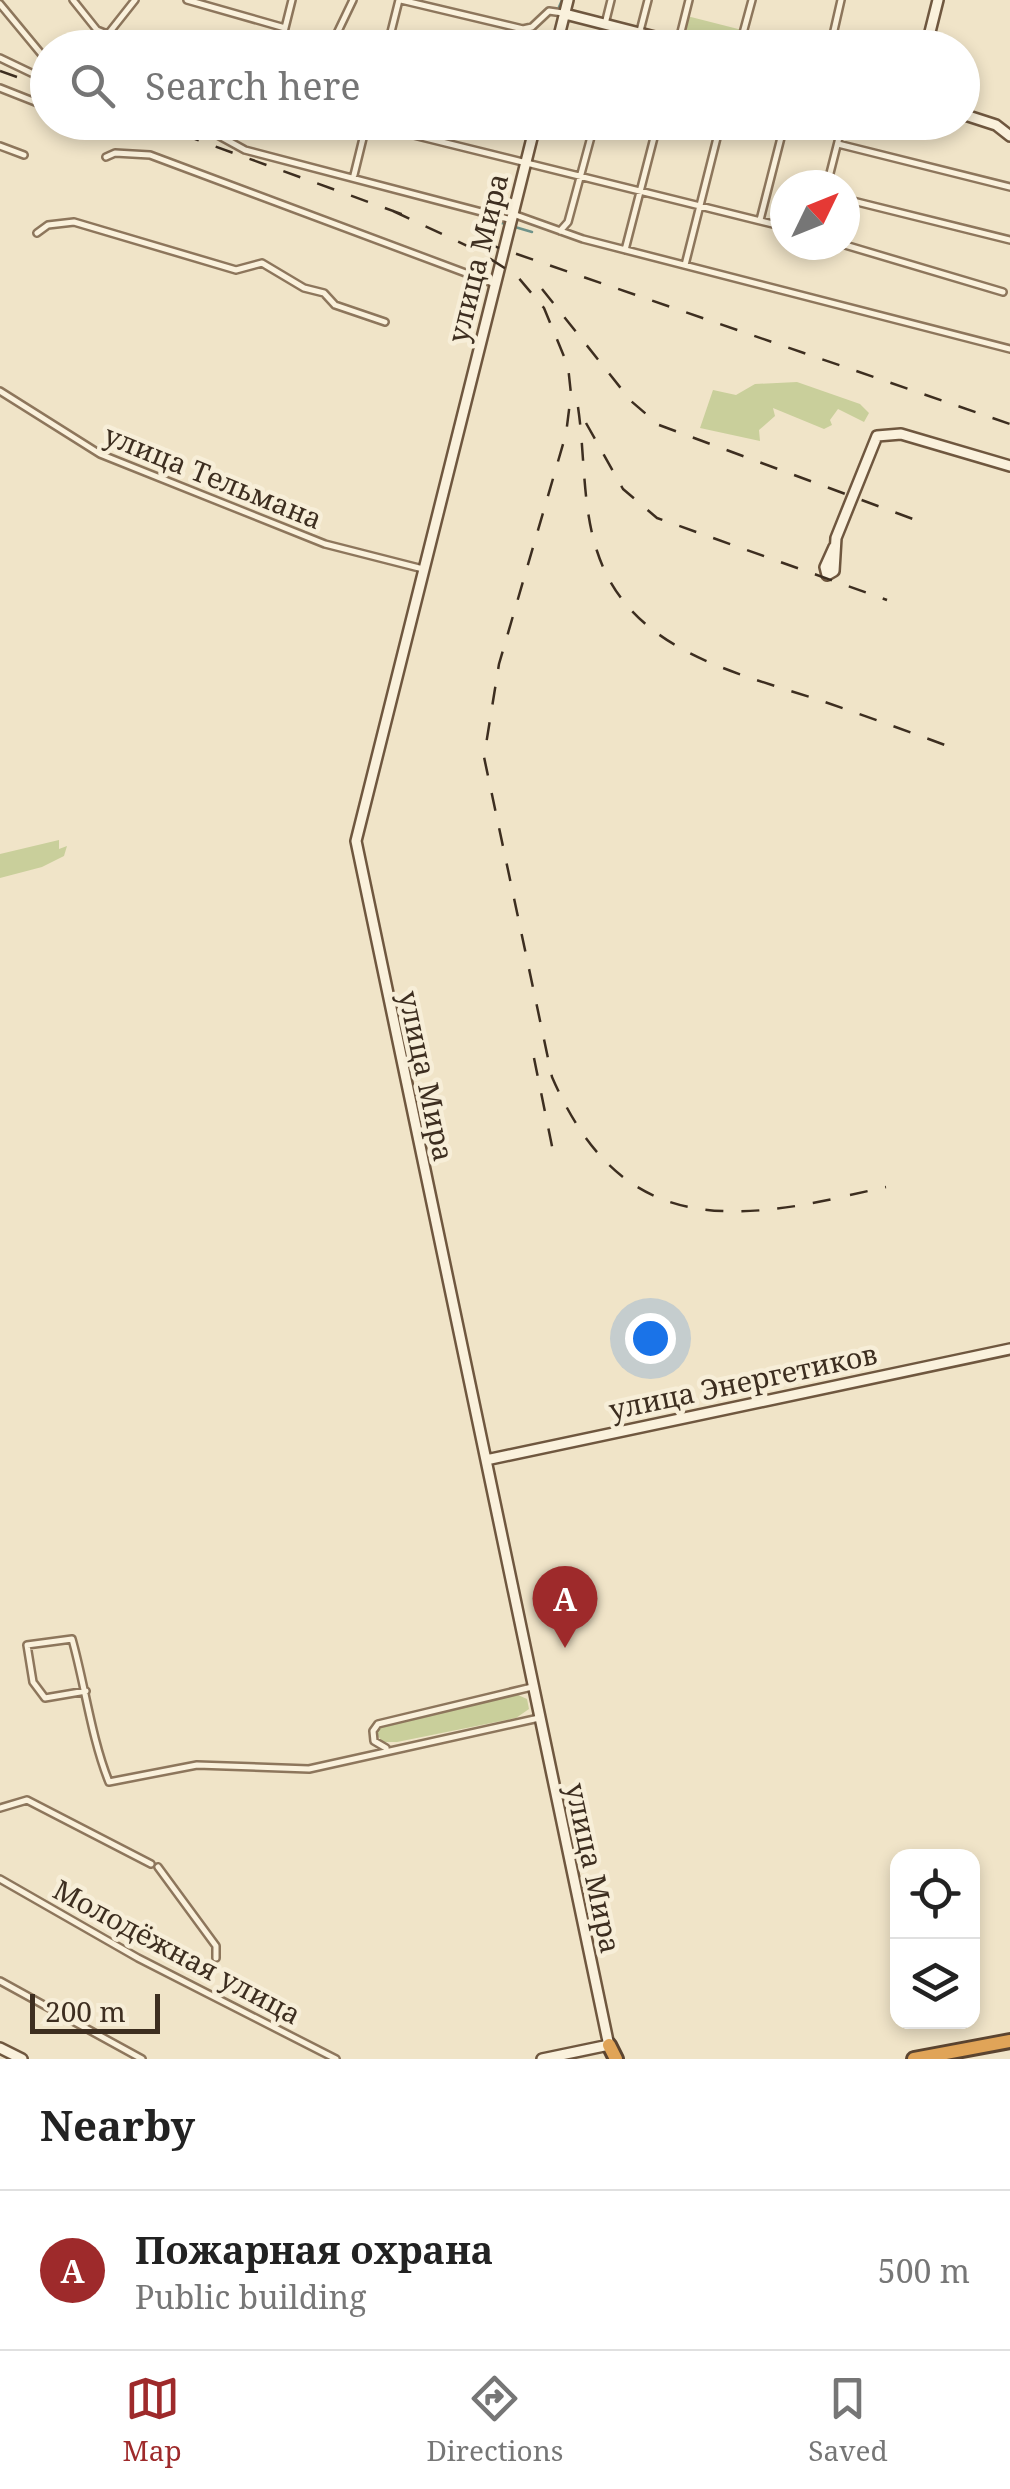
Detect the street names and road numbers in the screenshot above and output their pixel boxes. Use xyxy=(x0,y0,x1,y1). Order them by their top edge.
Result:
street label: улица Мира xyxy=(438,169,516,346)
street label: улица Тельмана xyxy=(99,415,328,537)
street label: улица Мира xyxy=(390,987,464,1164)
street label: улица Энергетиков xyxy=(605,1334,880,1428)
street label: улица Мира xyxy=(557,1779,631,1956)
street label: Молодёжная улица xyxy=(47,1870,308,2033)

